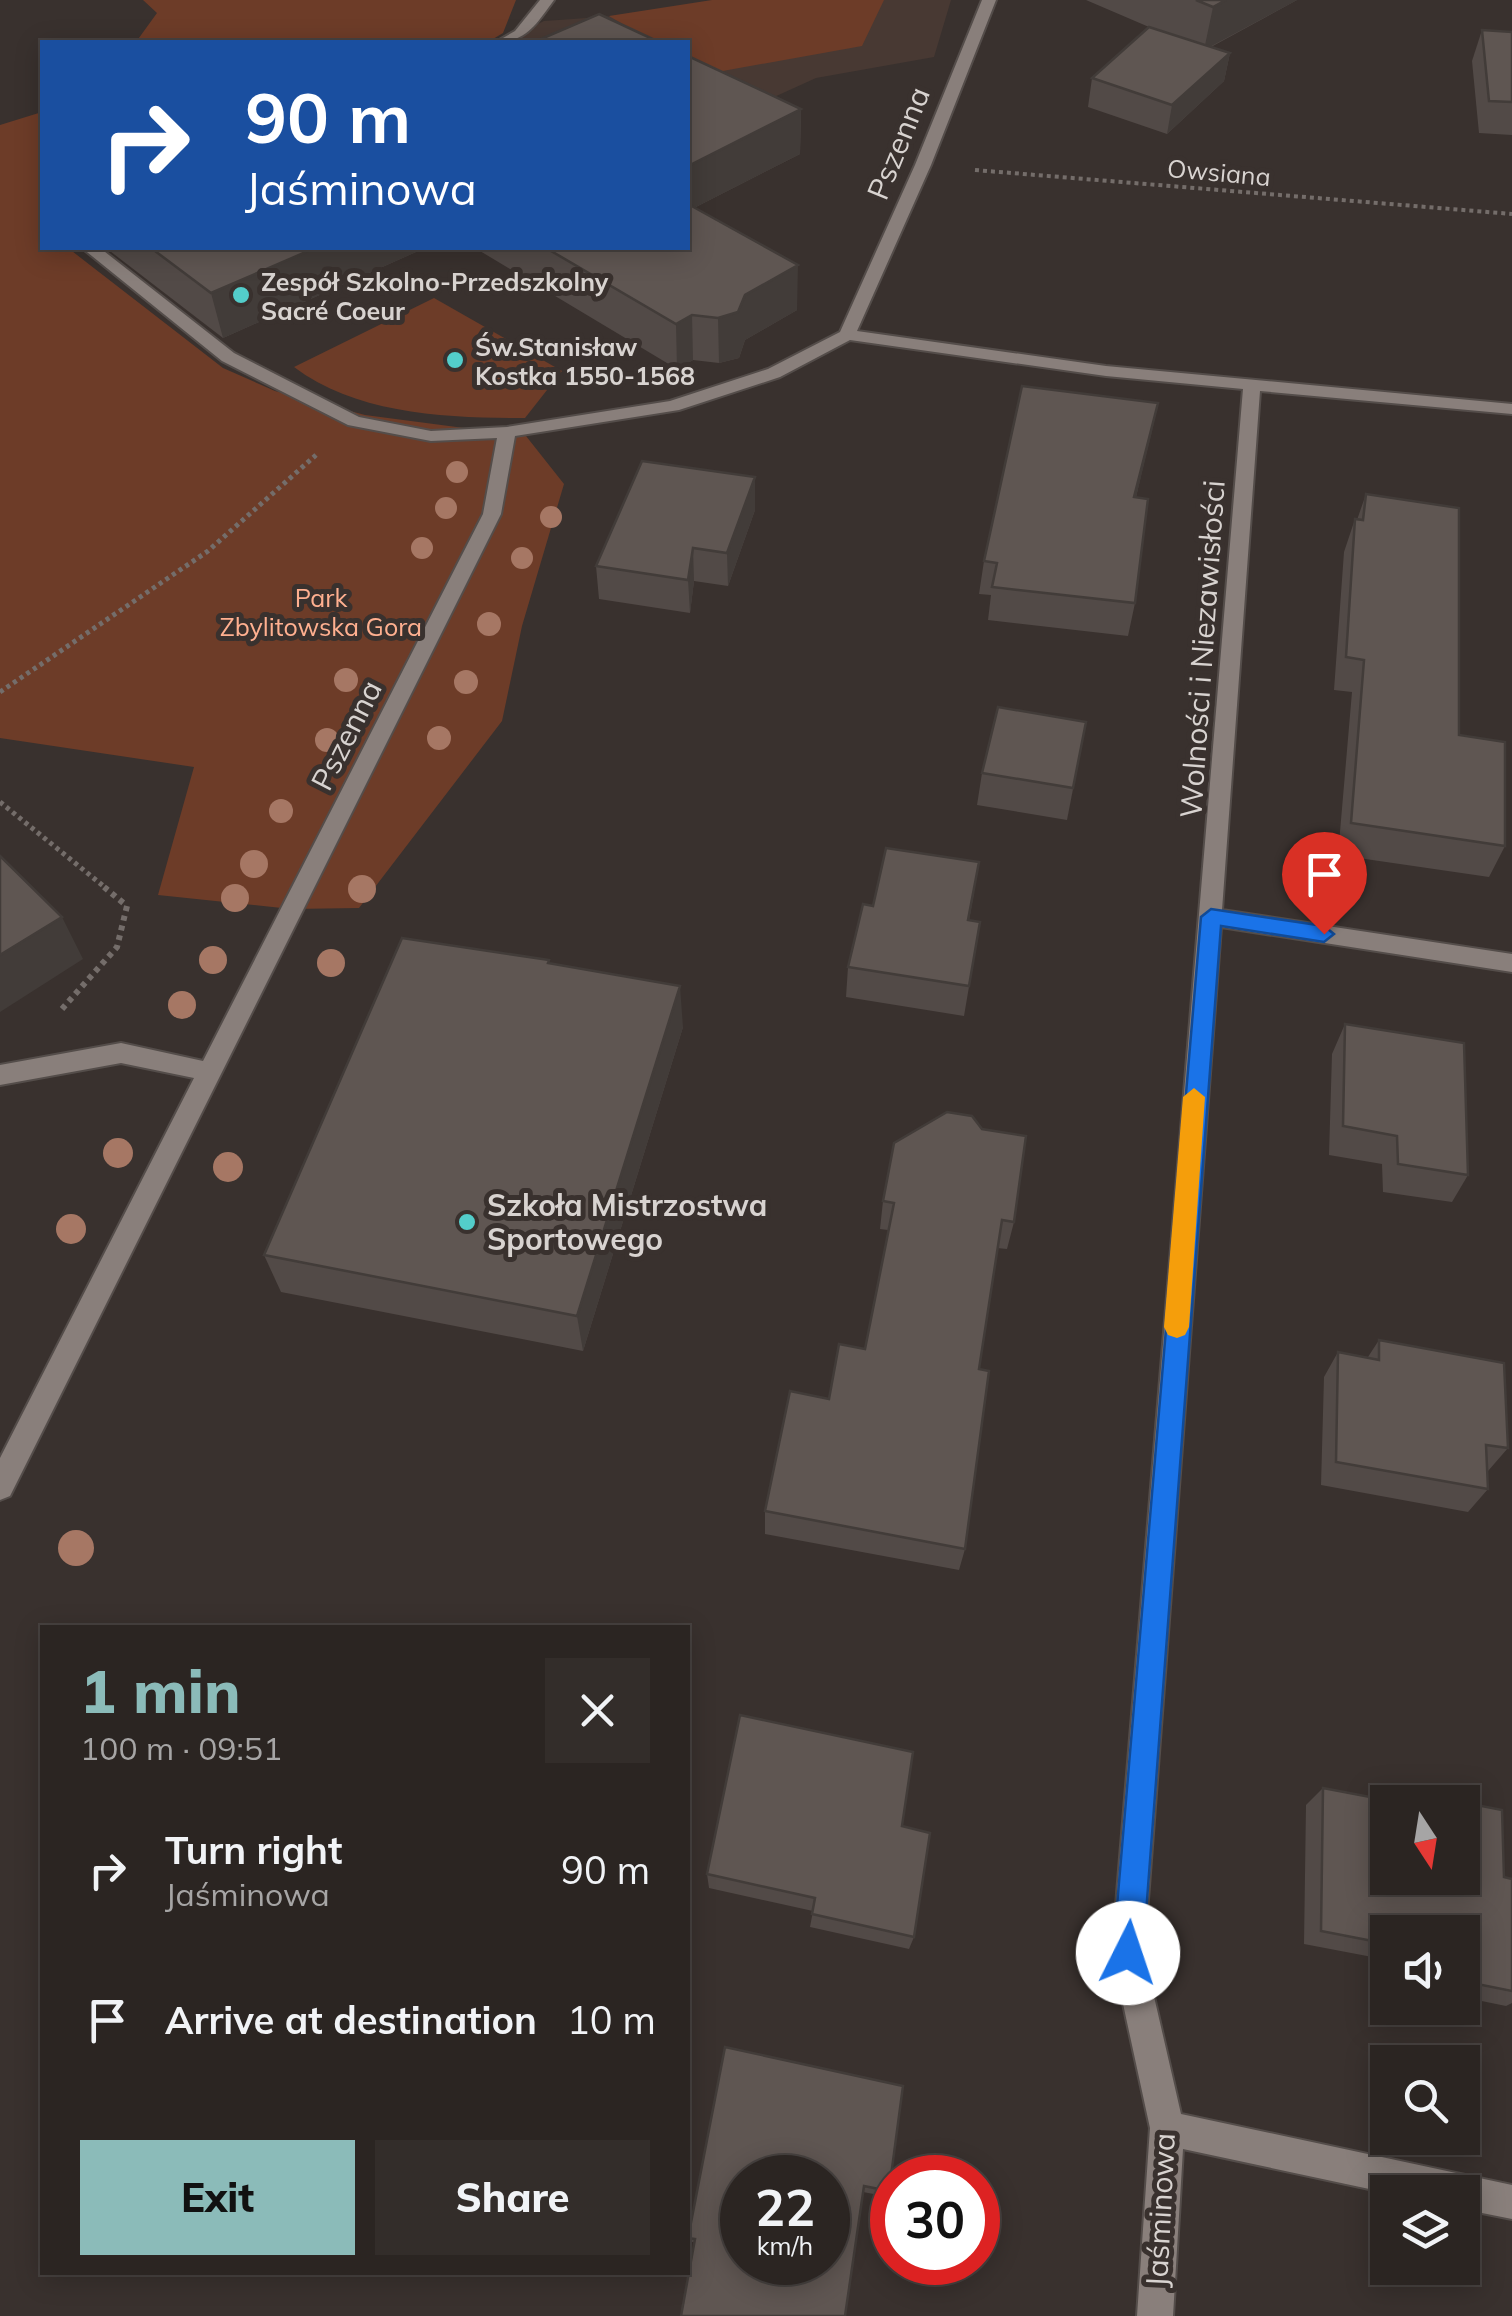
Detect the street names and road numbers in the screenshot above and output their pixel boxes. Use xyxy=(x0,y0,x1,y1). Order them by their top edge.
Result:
street label: Pszenna xyxy=(858,81,938,205)
street label: Owsiana xyxy=(1166,152,1272,192)
street label: Wolności i Niezawisłości xyxy=(1171,479,1233,819)
street label: Pszenna xyxy=(302,674,390,796)
street label: Jaśminowa xyxy=(1137,2132,1183,2288)

